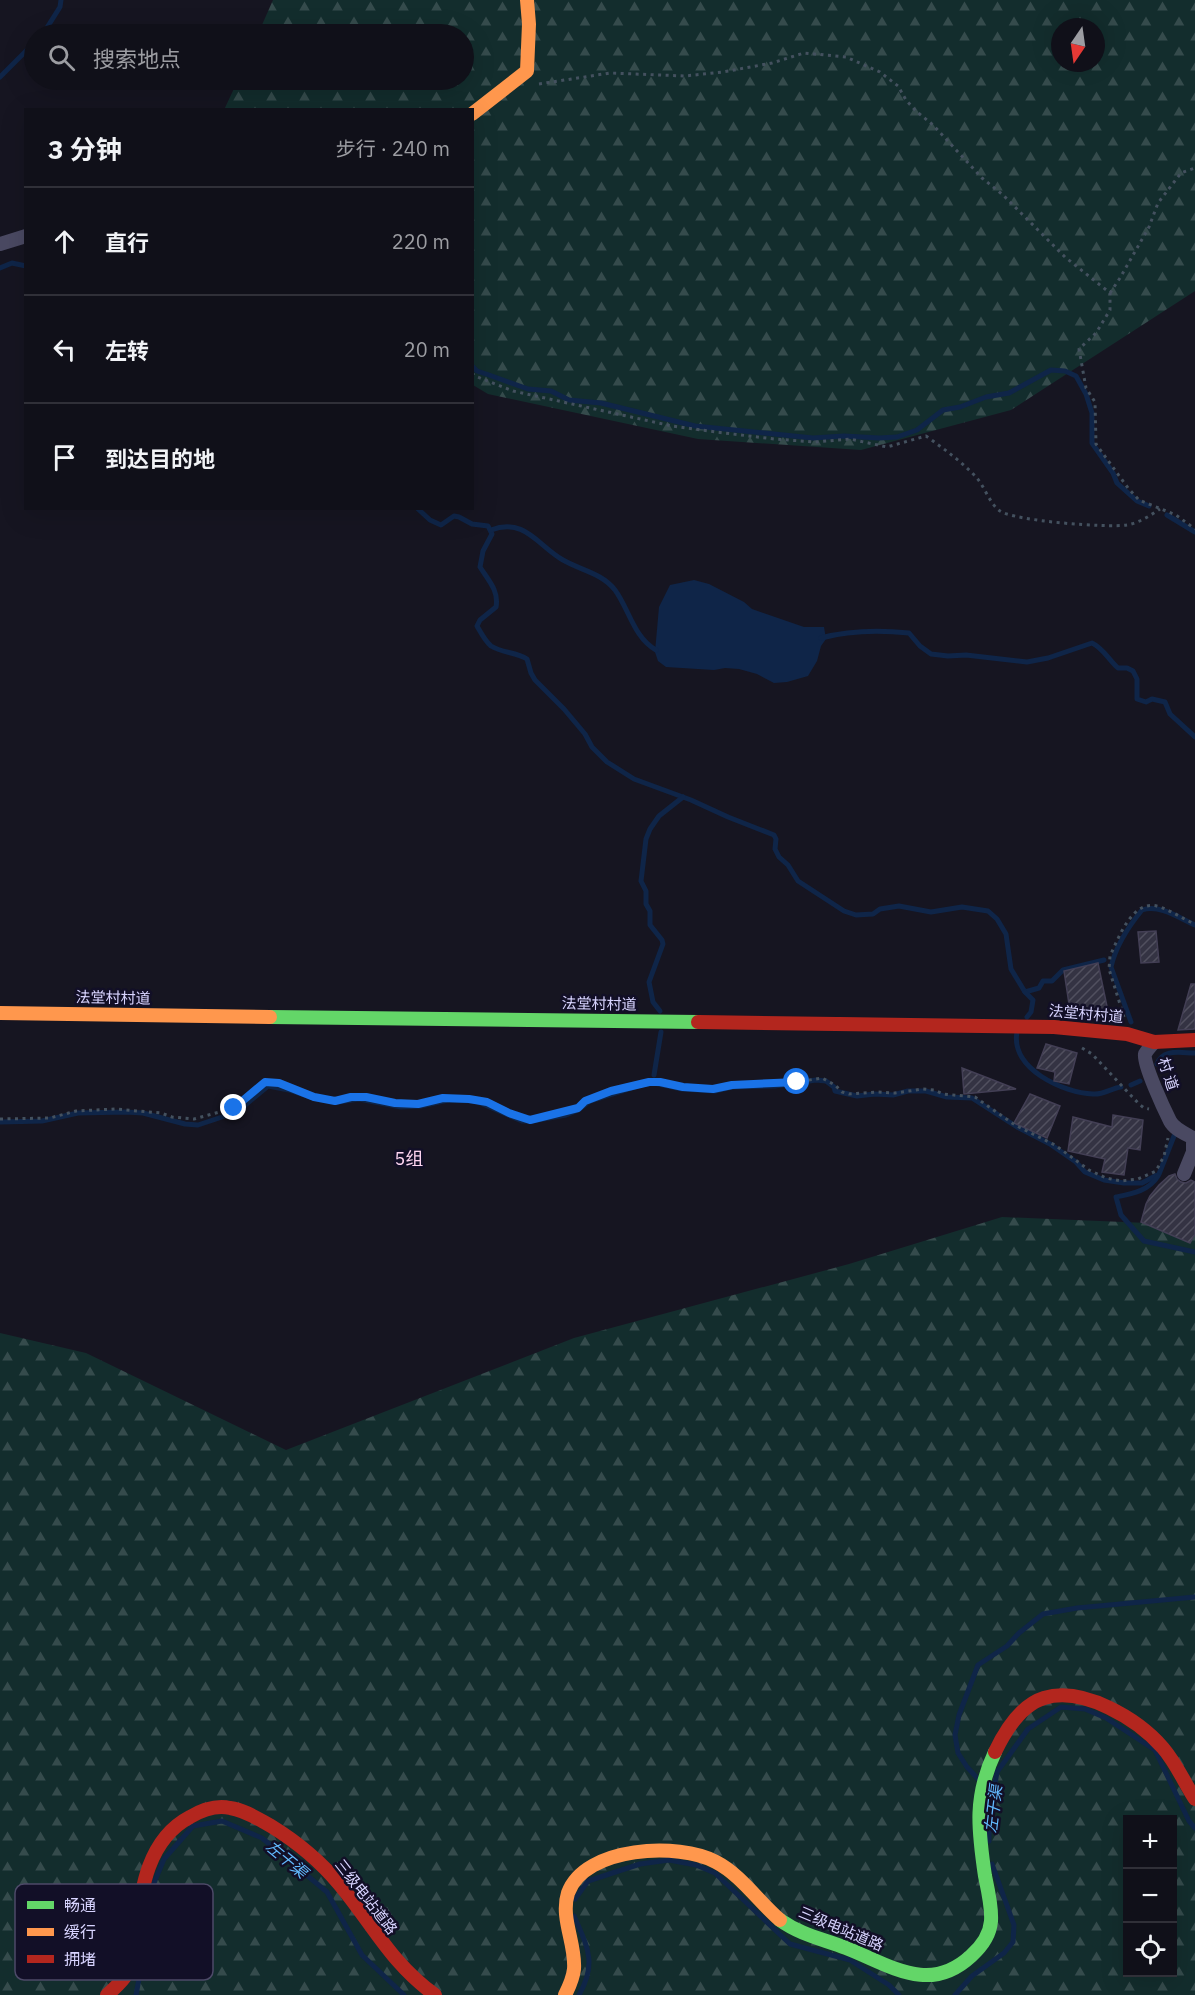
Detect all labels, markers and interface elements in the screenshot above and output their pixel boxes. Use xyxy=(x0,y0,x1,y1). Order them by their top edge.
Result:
north arrow xyxy=(1051,18,1105,72)
search box xyxy=(24,24,474,90)
icon: search xyxy=(45,41,78,74)
text: 搜索地点 xyxy=(93,44,181,73)
text: 3 分钟 xyxy=(48,132,122,166)
text: 步行 · 240 m xyxy=(336,135,450,162)
icon: ahead xyxy=(48,225,81,258)
text: 直行 xyxy=(105,228,149,257)
text: 220 m xyxy=(392,228,450,255)
icon: left xyxy=(48,333,81,366)
text: 左转 xyxy=(105,336,149,365)
text: 20 m xyxy=(404,336,450,363)
icon: arrive xyxy=(48,441,81,474)
text: 到达目的地 xyxy=(105,444,215,473)
street label: 法堂村村道 xyxy=(75,987,151,1008)
street label: 法堂村村道 xyxy=(561,993,637,1014)
street label: 法堂村村道 xyxy=(1048,1001,1124,1026)
street label: 村 道 xyxy=(1154,1055,1183,1093)
route start xyxy=(783,1068,809,1094)
route end xyxy=(220,1094,246,1120)
district label: 5组 xyxy=(395,1147,423,1170)
water label: 左干渠 xyxy=(980,1782,1006,1834)
map controls xyxy=(1123,1815,1177,1977)
button: + xyxy=(1123,1815,1177,1869)
water label: 左干渠 xyxy=(262,1836,313,1883)
street label: 三级电站道路 xyxy=(331,1855,402,1938)
button: − xyxy=(1123,1869,1177,1923)
legend xyxy=(15,1884,213,1980)
text: 畅通 xyxy=(64,1895,96,1915)
street label: 三级电站道路 xyxy=(796,1902,886,1955)
text: 缓行 xyxy=(64,1922,96,1942)
button: locate xyxy=(1123,1923,1177,1977)
text: 拥堵 xyxy=(64,1949,96,1969)

